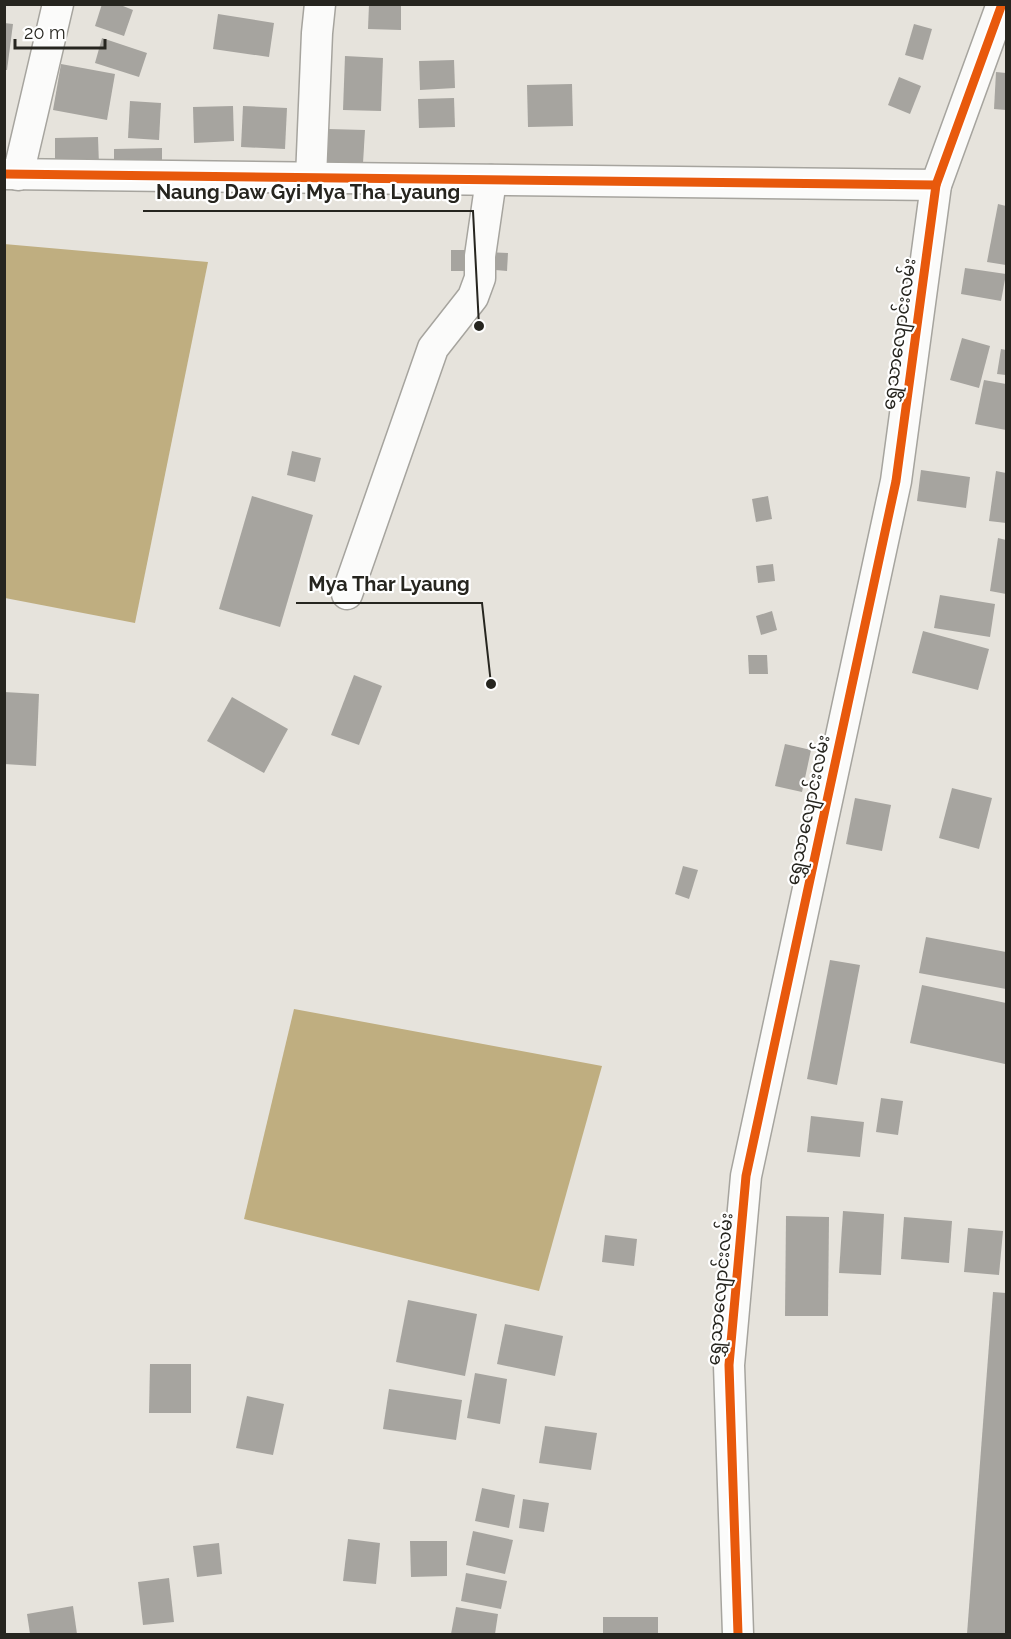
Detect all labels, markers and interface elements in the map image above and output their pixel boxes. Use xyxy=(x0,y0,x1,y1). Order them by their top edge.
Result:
scale bar xyxy=(15,12,105,50)
text: 20 m xyxy=(24,22,66,43)
callout: Naung Daw Gyi Mya Tha Lyaung xyxy=(143,173,473,211)
text: Naung Daw Gyi Mya Tha Lyaung xyxy=(156,180,460,204)
street label: ရွှေသာလျောင်းလမ်း xyxy=(875,257,924,412)
callout: Mya Thar Lyaung xyxy=(296,565,482,603)
text: Mya Thar Lyaung xyxy=(308,572,470,596)
street label: ရွှေသာလျောင်းလမ်း xyxy=(779,733,839,888)
street label: ရွှေသာလျောင်းလမ်း xyxy=(700,1212,742,1366)

